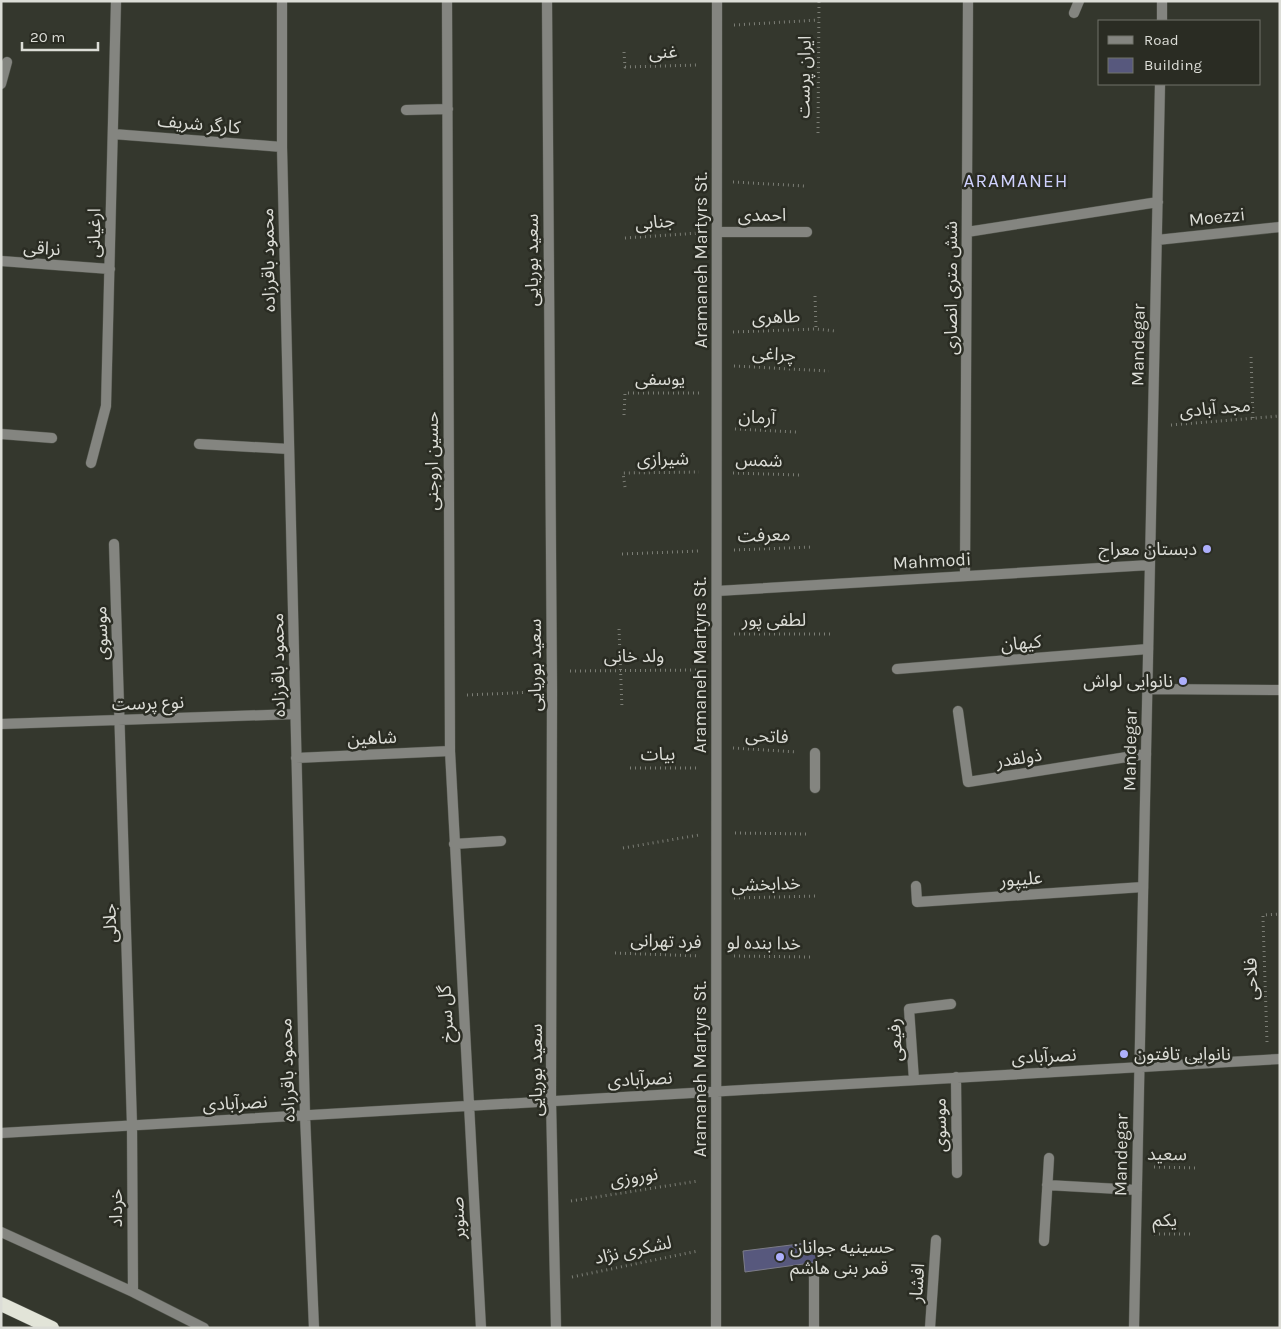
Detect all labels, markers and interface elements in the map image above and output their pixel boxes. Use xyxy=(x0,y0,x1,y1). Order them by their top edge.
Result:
scale bar xyxy=(22,20,99,52)
legend xyxy=(1098,20,1261,85)
text: 20 m xyxy=(30,28,65,46)
text: Road xyxy=(1144,31,1179,49)
street label: ایران پرست xyxy=(792,35,816,119)
street label: غنی xyxy=(648,41,678,63)
text: Building xyxy=(1144,56,1202,74)
street label: کارگر شریف xyxy=(157,109,242,139)
district label: ARAMANEH xyxy=(964,170,1068,192)
street label: Aramaneh Martyrs St. xyxy=(690,172,712,348)
street label: Moezzi xyxy=(1188,203,1246,231)
street label: احمدی xyxy=(738,204,786,226)
street label: ارغیانی xyxy=(83,208,105,258)
street label: محمود باقرزاده xyxy=(256,208,280,312)
street label: جنابی xyxy=(634,210,676,234)
street label: سعید بوریایی xyxy=(521,214,543,306)
street label: شش متری انصاری xyxy=(940,221,962,355)
street label: نراقی xyxy=(23,236,61,260)
street label: Mandegar xyxy=(1126,303,1150,386)
street label: طاهری xyxy=(751,305,801,329)
street label: چراغی xyxy=(752,342,796,366)
street label: یوسفی xyxy=(635,368,685,390)
street label: مجد آبادی xyxy=(1179,394,1251,422)
street label: آرمان xyxy=(738,405,777,429)
street label: حسین اروجنی xyxy=(421,412,443,511)
street label: شیرازی xyxy=(637,448,689,470)
street label: شمس xyxy=(735,448,783,472)
street label: معرفت xyxy=(737,523,791,547)
place label: دبستان معراج xyxy=(1098,538,1197,562)
marker: دبستان معراج xyxy=(1201,543,1213,555)
street label: Mahmodi xyxy=(892,548,972,574)
street label: Aramaneh Martyrs St. xyxy=(689,577,711,753)
street label: موسوی xyxy=(89,606,113,660)
street label: لطفی پور xyxy=(741,609,806,631)
street label: محمود باقرزاده xyxy=(266,613,290,717)
street label: سعید بوریایی xyxy=(524,619,546,711)
street label: کیهان xyxy=(1000,630,1043,656)
street label: ولد خانی xyxy=(604,645,664,667)
place label: نانوایی لواش xyxy=(1083,670,1173,692)
marker: نانوایی لواش xyxy=(1177,675,1189,687)
street label: نوع پرست xyxy=(111,691,185,718)
street label: Mandegar xyxy=(1118,708,1142,791)
street label: فاتحی xyxy=(745,724,789,748)
street label: شاهین xyxy=(347,726,397,750)
street label: بیات xyxy=(640,743,676,765)
street label: ذولقدر xyxy=(993,744,1044,773)
street label: علیپور xyxy=(998,867,1043,892)
street label: خدابخشی xyxy=(731,872,801,896)
street label: جلالی xyxy=(98,903,122,943)
street label: فرد تهرانی xyxy=(630,929,702,953)
street label: خدا بنده لو xyxy=(727,931,801,955)
street label: فلاحی xyxy=(1239,957,1263,1001)
street label: Aramaneh Martyrs St. xyxy=(689,981,711,1157)
street label: گل سرخ xyxy=(433,984,460,1043)
street label: محمود باقرزاده xyxy=(274,1018,300,1122)
street label: رفیعی xyxy=(883,1018,907,1062)
street label: سعید بوریایی xyxy=(525,1024,547,1116)
street label: نصرآبادی xyxy=(1011,1043,1077,1069)
place label: نانوایی تافتون xyxy=(1134,1043,1231,1065)
marker: نانوایی تافتون xyxy=(1118,1048,1130,1060)
street label: نصرآبادی xyxy=(607,1066,673,1092)
street label: نصرآبادی xyxy=(202,1090,268,1116)
street label: موسوی xyxy=(929,1098,951,1152)
street label: Mandegar xyxy=(1109,1113,1133,1196)
street label: سعید xyxy=(1147,1143,1187,1165)
street label: نوروزی xyxy=(608,1162,660,1192)
street label: خرداد xyxy=(105,1189,127,1227)
street label: صنوبر xyxy=(446,1196,470,1241)
street label: یکم xyxy=(1152,1209,1178,1233)
street label: لشکری نژاد xyxy=(592,1231,674,1269)
place label: حسینیه جوانان قمر بنی هاشم xyxy=(790,1236,894,1281)
marker: حسینیه جوانان قمر بنی هاشم xyxy=(774,1251,786,1263)
street label: افشار xyxy=(905,1263,929,1304)

